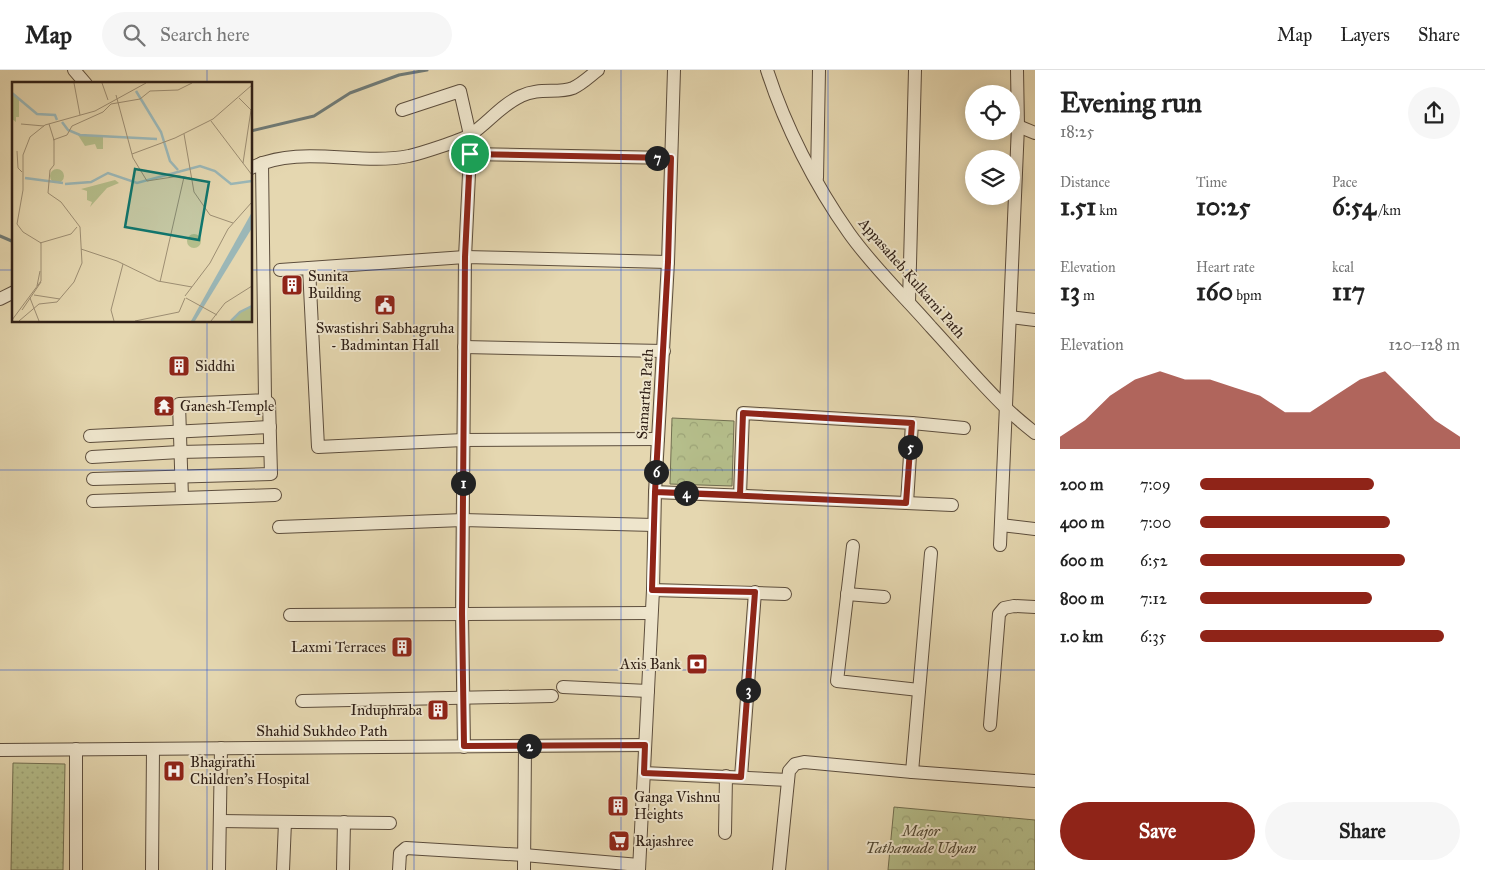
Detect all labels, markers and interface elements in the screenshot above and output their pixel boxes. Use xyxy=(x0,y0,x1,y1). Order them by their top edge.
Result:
search box xyxy=(102,12,452,57)
text: Map xyxy=(25,20,72,50)
icon: search xyxy=(120,21,148,49)
text: Search here xyxy=(160,23,250,46)
text: Map xyxy=(1277,24,1312,46)
text: Layers xyxy=(1340,24,1390,46)
text: Share xyxy=(1418,24,1460,46)
inset map xyxy=(12,82,252,322)
map controls xyxy=(965,85,1020,205)
button: locate xyxy=(965,85,1020,140)
text: Evening run xyxy=(1060,85,1202,120)
button: share xyxy=(1408,87,1460,139)
text: 18:25 xyxy=(1060,122,1094,141)
pin xyxy=(449,133,491,175)
icon: arrive xyxy=(456,140,484,168)
pin: 7 xyxy=(644,146,670,170)
text: 7 xyxy=(654,150,661,167)
button: layers xyxy=(965,150,1020,205)
text: Distance xyxy=(1060,174,1110,191)
text: Time xyxy=(1196,174,1227,191)
text: Pace xyxy=(1332,174,1357,191)
text: 1.51 xyxy=(1060,191,1096,222)
text: 10:25 xyxy=(1196,191,1250,222)
text: 6:54 xyxy=(1332,191,1376,222)
text: km xyxy=(1096,202,1118,219)
text: /km xyxy=(1376,202,1401,219)
street label: Appasaheb Kulkarni Path xyxy=(854,213,970,342)
text: Elevation xyxy=(1060,259,1116,276)
text: Heart rate xyxy=(1196,259,1255,276)
text: kcal xyxy=(1332,259,1354,276)
place label: Sunita Building xyxy=(308,267,362,302)
building icon: Sunita Building xyxy=(280,273,304,297)
text: 13 xyxy=(1060,276,1080,307)
text: 160 xyxy=(1196,276,1233,307)
text: 117 xyxy=(1332,276,1365,307)
text: m xyxy=(1080,287,1095,304)
text: bpm xyxy=(1233,287,1262,304)
public building icon: Swastishri Sabhagruha - Badmintan Hall xyxy=(373,293,397,317)
place label: Swastishri Sabhagruha - Badmintan Hall xyxy=(316,319,455,354)
text: Elevation xyxy=(1060,335,1124,354)
text: 120–128 m xyxy=(1388,335,1460,354)
street label: Samartha Path xyxy=(633,347,657,440)
building icon: Siddhi xyxy=(167,354,191,378)
place label: Siddhi xyxy=(195,357,235,375)
temple icon: Ganesh Temple xyxy=(152,394,176,418)
place label: Ganesh Temple xyxy=(180,397,274,415)
pin: 5 xyxy=(898,434,922,460)
text: 5 xyxy=(907,439,914,456)
pin: 6 xyxy=(644,460,668,484)
text: 6 xyxy=(653,464,660,481)
pin: 1 xyxy=(450,470,476,496)
text: 1 xyxy=(461,475,466,492)
text: 200 m xyxy=(1060,475,1103,494)
text: 7:09 xyxy=(1140,475,1170,494)
pin: 4 xyxy=(674,480,698,506)
text: 4 xyxy=(683,485,690,502)
text: 400 m xyxy=(1060,513,1104,532)
text: 7:00 xyxy=(1140,513,1171,532)
text: 600 m xyxy=(1060,551,1104,570)
text: 6:52 xyxy=(1140,551,1168,570)
text: 800 m xyxy=(1060,589,1104,608)
text: 7:12 xyxy=(1140,589,1167,608)
text: 1.0 km xyxy=(1060,627,1103,646)
text: 6:35 xyxy=(1140,627,1166,646)
building icon: Laxmi Terraces xyxy=(390,635,414,659)
place label: Laxmi Terraces xyxy=(291,638,386,656)
bank icon: Axis Bank xyxy=(685,652,709,676)
place label: Axis Bank xyxy=(619,655,681,673)
pin: 3 xyxy=(736,678,760,702)
text: 3 xyxy=(746,682,751,699)
building icon: Induphraba xyxy=(426,698,450,722)
place label: Induphraba xyxy=(351,701,423,719)
street label: Shahid Sukhdeo Path xyxy=(256,722,388,740)
pin: 2 xyxy=(516,734,542,758)
text: 2 xyxy=(526,738,533,755)
place label: Bhagirathi Children's Hospital xyxy=(190,753,311,788)
hospital icon: Bhagirathi Children's Hospital xyxy=(162,759,186,783)
place label: Ganga Vishnu Heights xyxy=(634,788,720,823)
building icon: Ganga Vishnu Heights xyxy=(606,794,630,818)
button: Save xyxy=(1060,802,1255,860)
button: Share xyxy=(1265,802,1460,860)
park label: Major Tathawade Udyan xyxy=(866,822,977,857)
supermarket icon: Rajashree xyxy=(607,829,631,853)
place label: Rajashree xyxy=(635,832,694,850)

